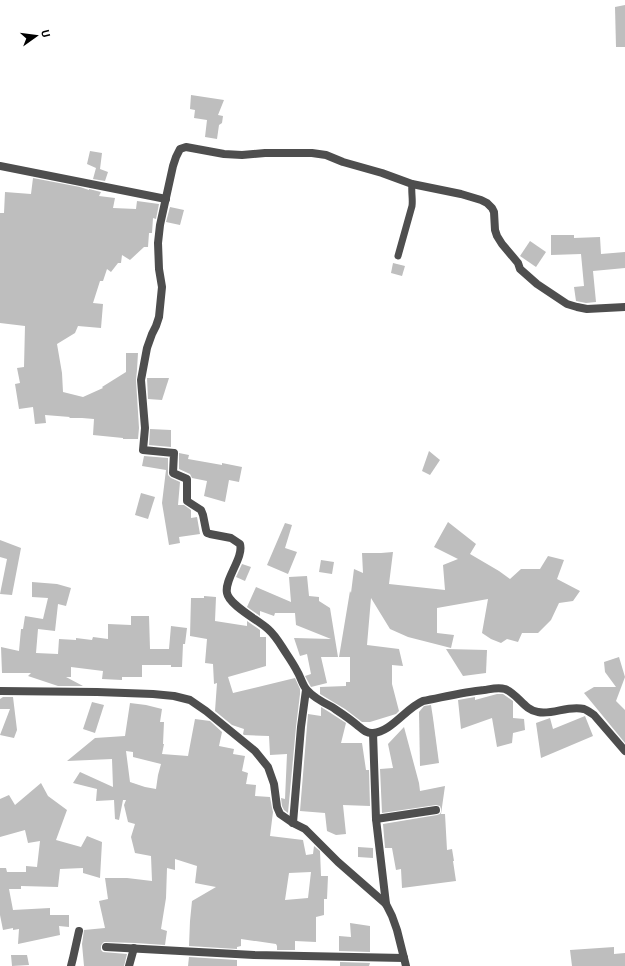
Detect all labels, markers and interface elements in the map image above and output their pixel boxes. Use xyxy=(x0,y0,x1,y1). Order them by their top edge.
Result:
north arrow xyxy=(16,16,56,56)
text: U xyxy=(38,29,52,39)

